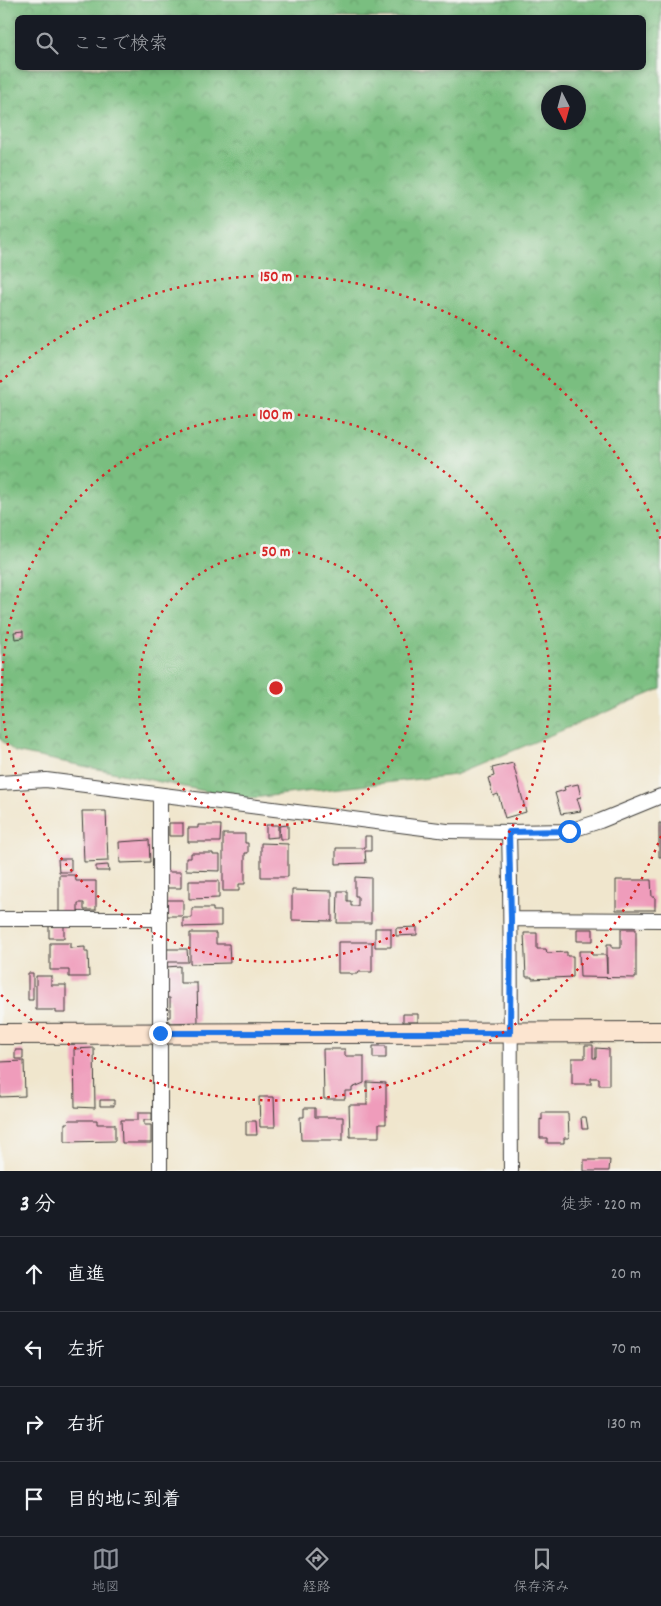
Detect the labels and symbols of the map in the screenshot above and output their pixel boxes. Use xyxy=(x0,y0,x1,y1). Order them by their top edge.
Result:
north arrow xyxy=(541,85,586,130)
text: 150 m xyxy=(260,267,292,289)
text: 100 m xyxy=(259,405,293,427)
text: 50 m xyxy=(262,542,290,564)
centre of rings xyxy=(267,679,285,697)
route start xyxy=(558,820,581,843)
route end xyxy=(149,1022,172,1045)

